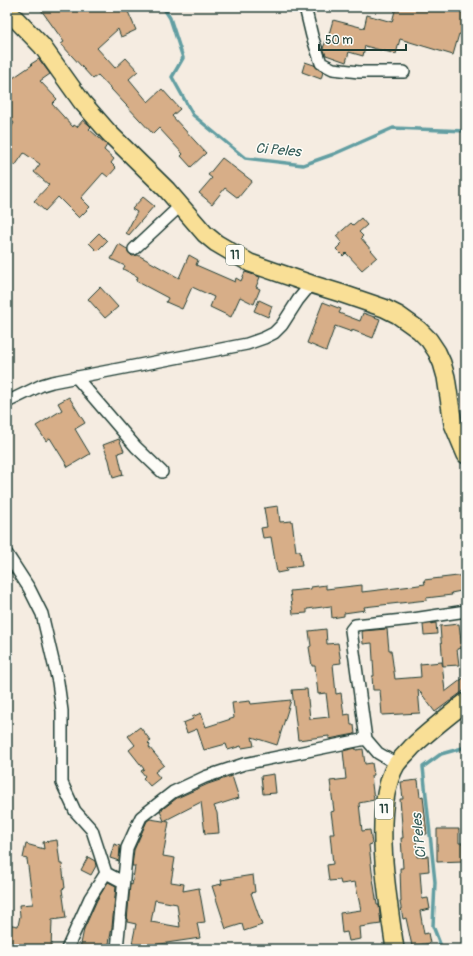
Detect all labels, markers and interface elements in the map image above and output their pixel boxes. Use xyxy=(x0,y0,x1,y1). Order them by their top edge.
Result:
scale bar xyxy=(319,26,406,52)
text: 50 m xyxy=(325,33,353,48)
water label: Ci Peles xyxy=(255,140,303,161)
road number: 11 xyxy=(226,245,244,265)
road number: 11 xyxy=(375,799,393,819)
water label: Ci Peles xyxy=(408,811,430,859)

